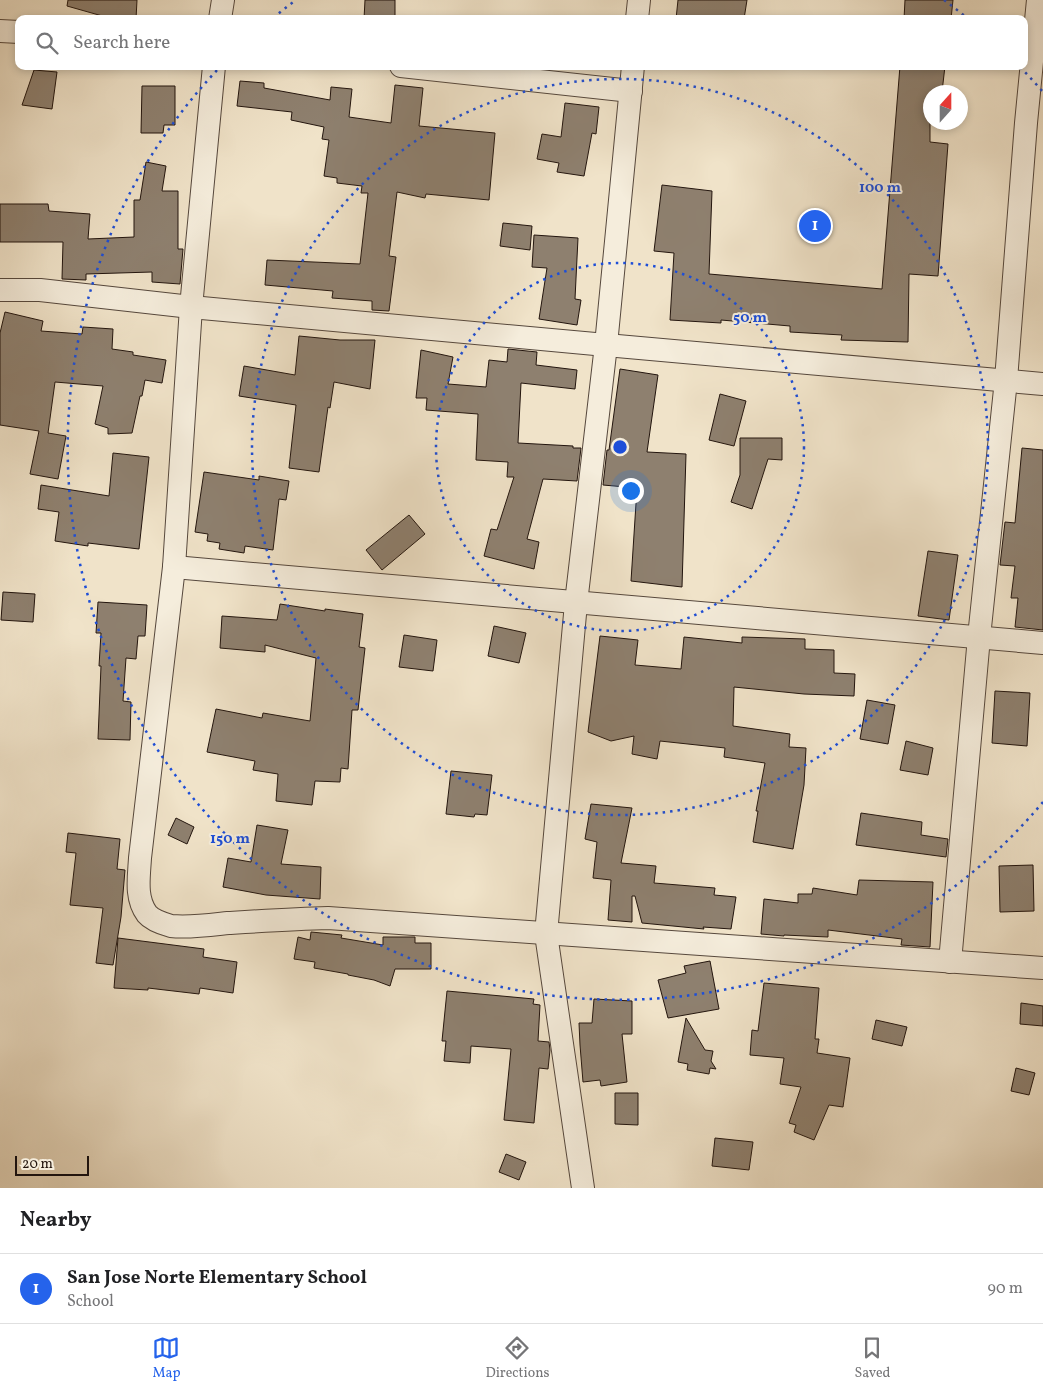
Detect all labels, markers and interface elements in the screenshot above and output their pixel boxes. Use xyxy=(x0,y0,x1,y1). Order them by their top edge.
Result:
search box xyxy=(15,15,1028,70)
icon: search xyxy=(33,29,61,57)
text: Search here xyxy=(73,30,170,56)
north arrow xyxy=(923,85,968,130)
text: 100 m xyxy=(859,178,902,199)
pin: 1 xyxy=(799,207,831,245)
text: 50 m xyxy=(733,308,767,329)
centre of rings xyxy=(611,438,629,456)
your location xyxy=(618,478,644,504)
text: 150 m xyxy=(210,829,250,850)
scale bar xyxy=(15,1153,89,1176)
text: 20 m xyxy=(22,1155,53,1174)
text: Nearby xyxy=(20,1206,91,1235)
text: San Jose Norte Elementary School xyxy=(67,1265,367,1291)
text: 1 xyxy=(33,1278,39,1300)
text: 90 m xyxy=(987,1278,1023,1300)
text: School xyxy=(67,1291,114,1313)
tab: Map xyxy=(152,1334,180,1383)
tab: Directions xyxy=(485,1334,550,1383)
tab: Saved xyxy=(854,1334,891,1383)

